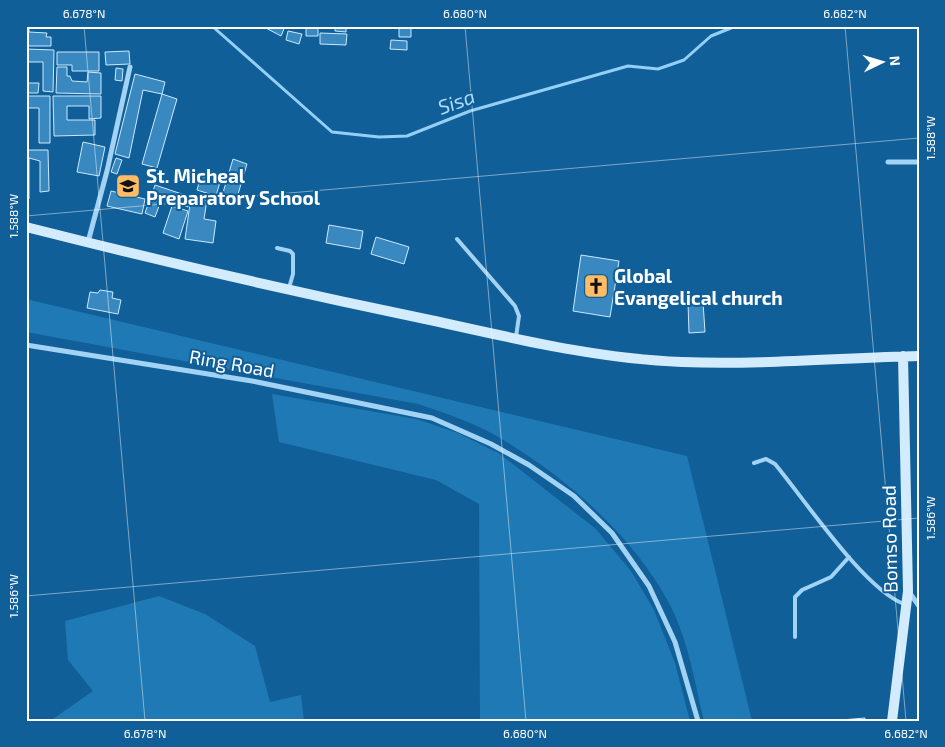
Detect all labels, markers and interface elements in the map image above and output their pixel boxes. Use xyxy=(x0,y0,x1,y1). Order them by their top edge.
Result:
text: 6.678°N xyxy=(63,6,105,20)
text: 6.680°N xyxy=(443,6,487,20)
text: 6.682°N xyxy=(823,6,867,20)
north arrow xyxy=(858,38,908,88)
text: N xyxy=(887,55,904,67)
water label: Sisa xyxy=(434,83,478,119)
text: 1.588°W xyxy=(923,116,937,160)
place label: St. Micheal Preparatory School xyxy=(146,164,321,210)
school or university icon: St. Micheal Preparatory School xyxy=(115,173,141,199)
text: 1.588°W xyxy=(6,194,20,238)
place label: Global Evangelical church xyxy=(614,264,783,309)
church icon: Global Evangelical church xyxy=(583,273,609,299)
street label: Ring Road xyxy=(188,344,276,382)
street label: Bomso Road xyxy=(877,485,901,593)
text: 1.586°W xyxy=(923,496,937,540)
text: 1.586°W xyxy=(6,574,20,618)
text: 6.678°N xyxy=(124,726,166,740)
text: 6.680°N xyxy=(503,726,547,740)
text: 6.682°N xyxy=(884,726,928,740)

